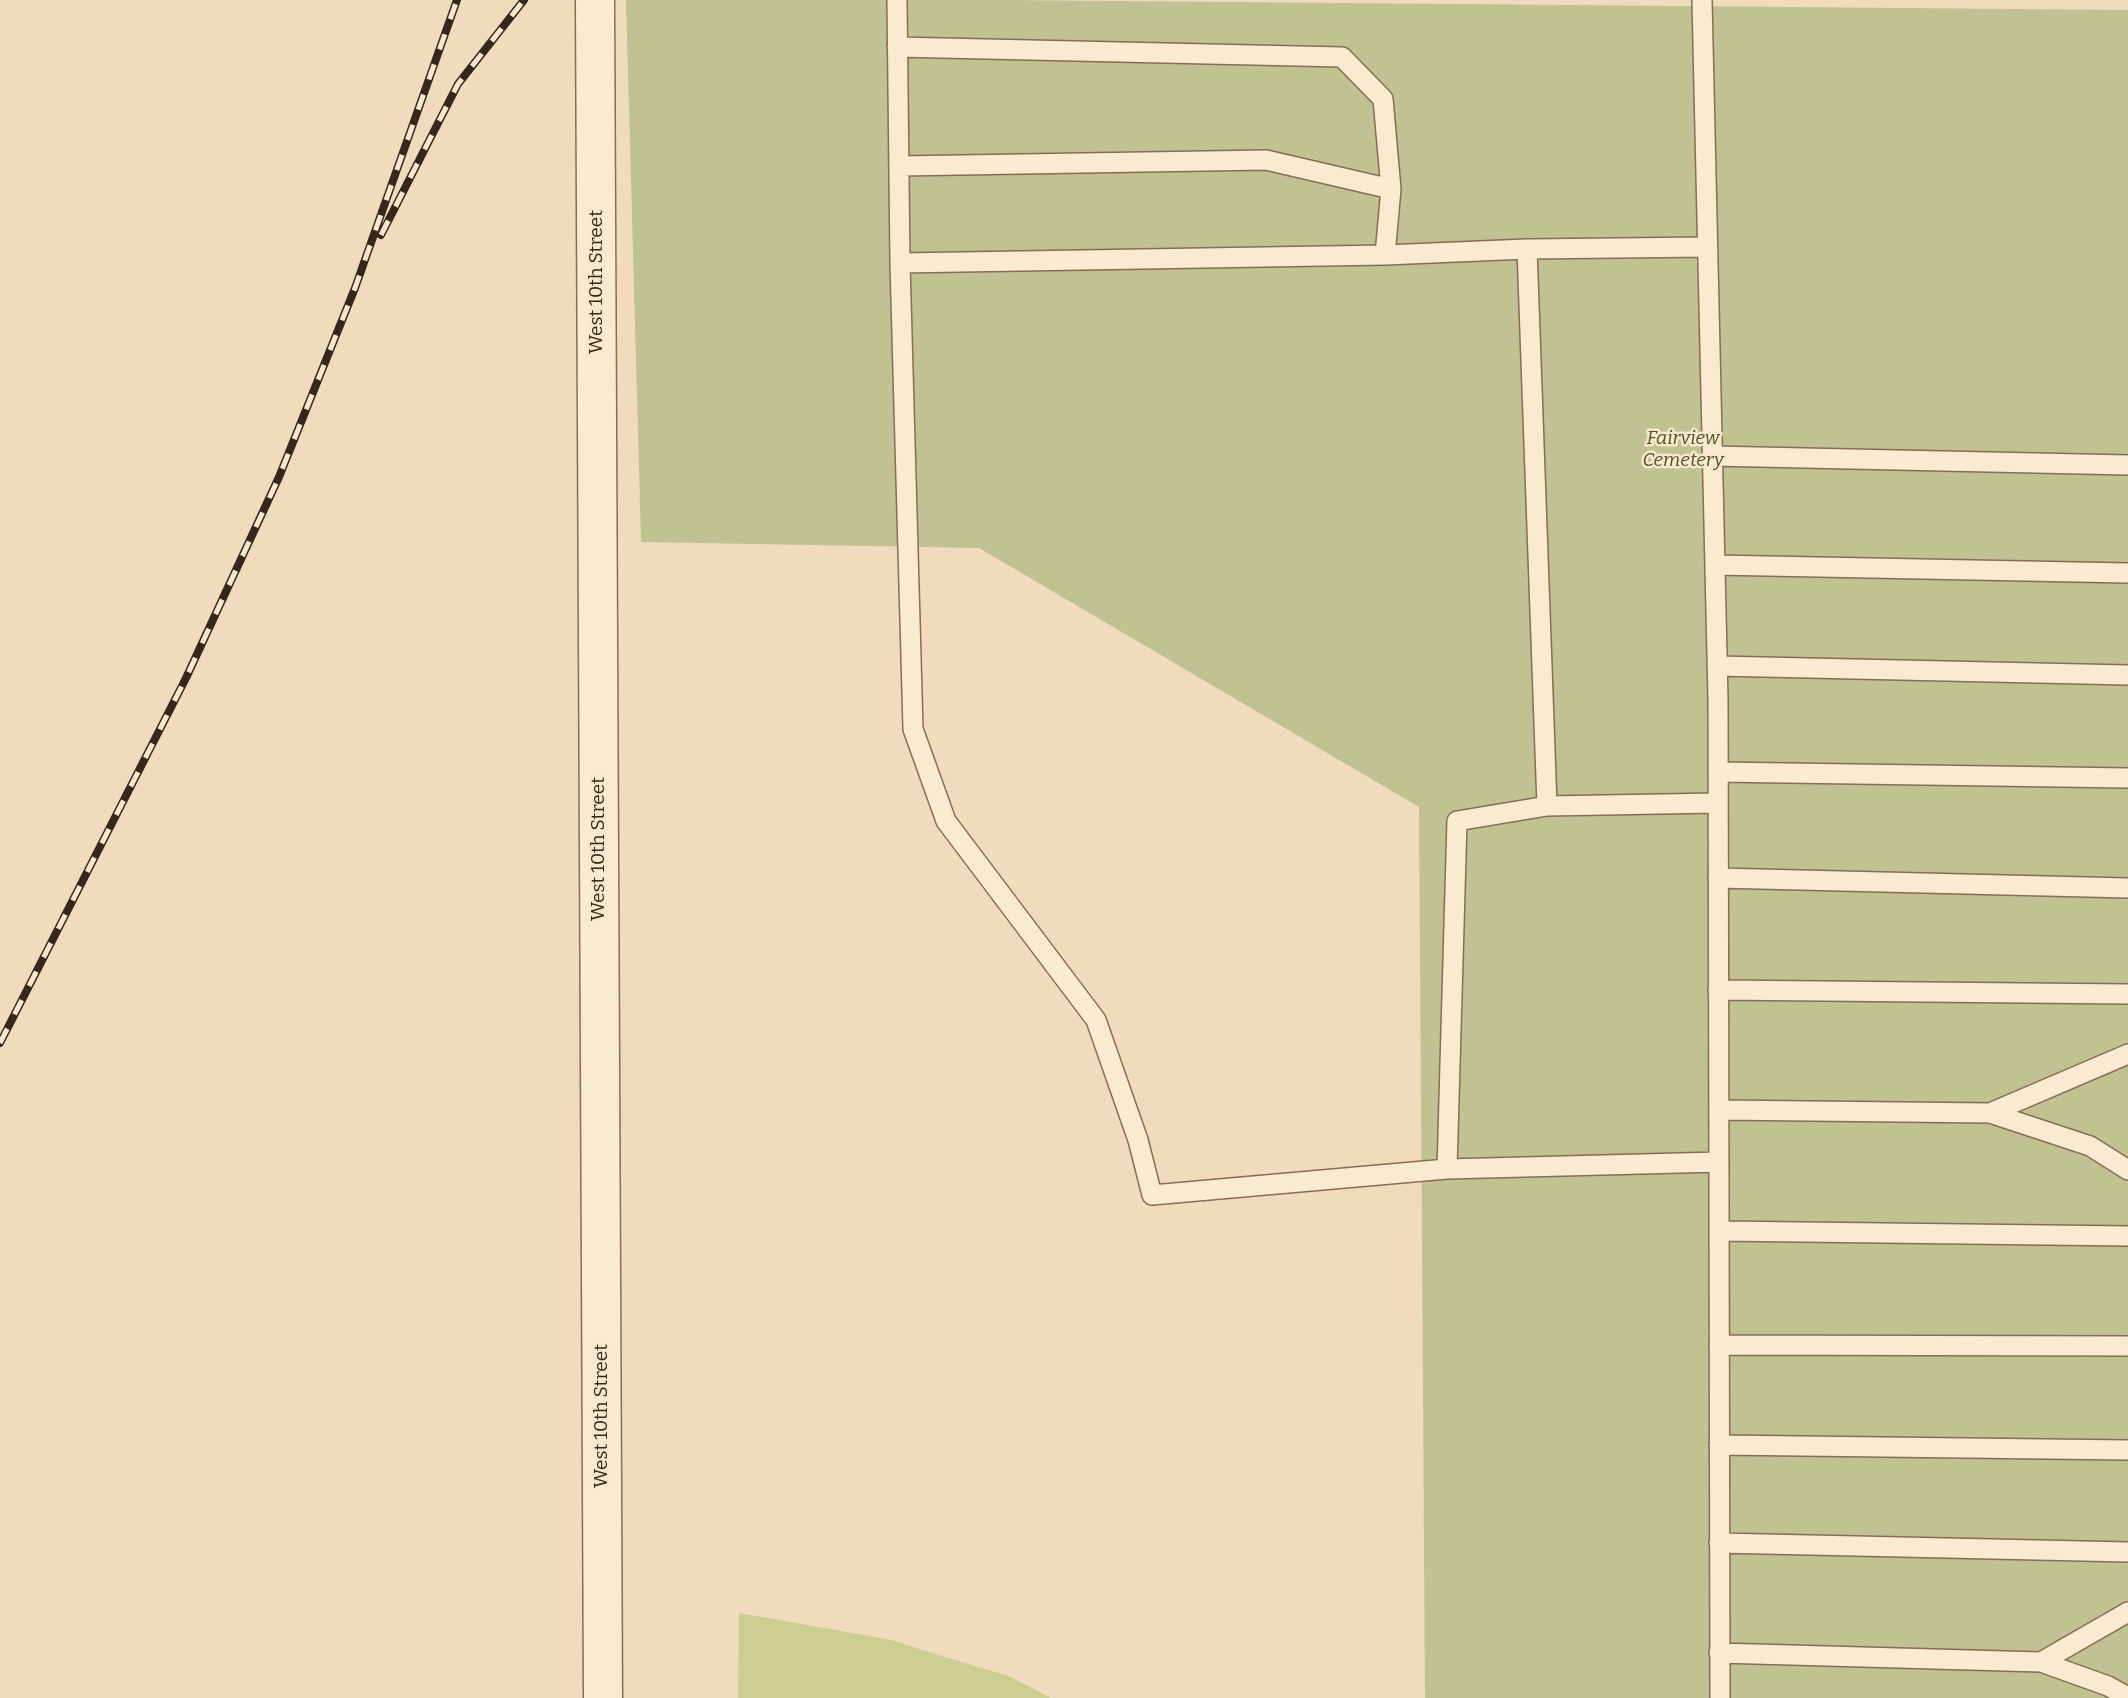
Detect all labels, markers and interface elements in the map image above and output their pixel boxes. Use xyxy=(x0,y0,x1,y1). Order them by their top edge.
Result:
street label: West 10th Street xyxy=(586,210,608,354)
park label: Fairview Cemetery xyxy=(1642,428,1724,472)
street label: West 10th Street xyxy=(588,777,610,921)
street label: West 10th Street xyxy=(591,1344,613,1488)

